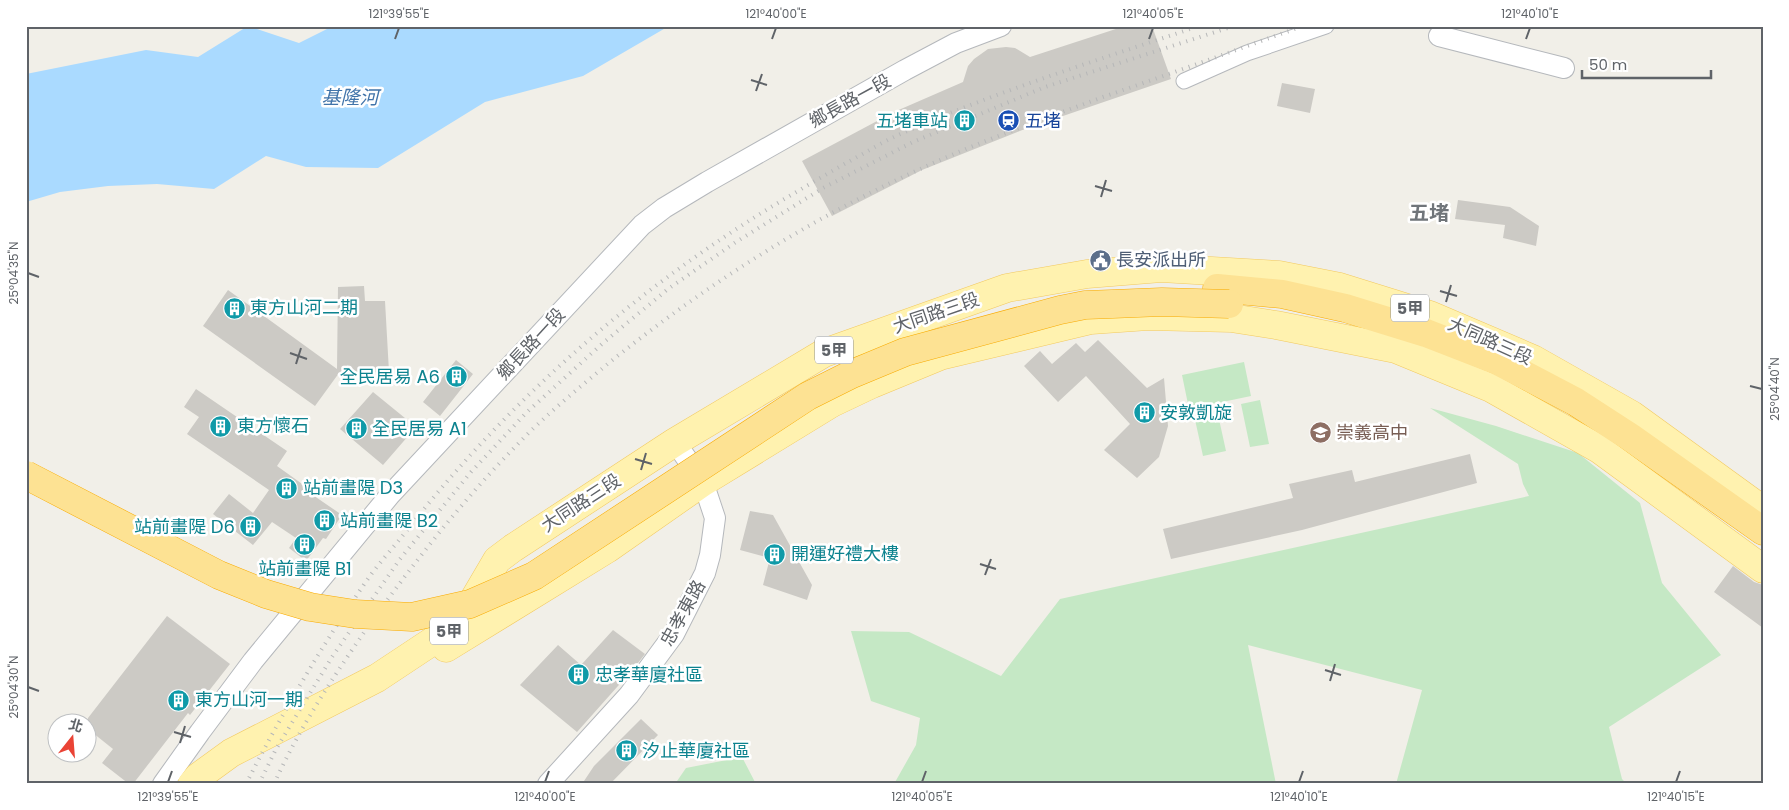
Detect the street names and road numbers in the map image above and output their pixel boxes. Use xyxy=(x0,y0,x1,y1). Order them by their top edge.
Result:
street label: 鄉長路一段 xyxy=(804,68,895,133)
street label: 大同路三段 xyxy=(889,286,982,339)
road number: 5甲 xyxy=(1391,294,1429,322)
street label: 鄉長路一段 xyxy=(491,302,570,385)
street label: 大同路三段 xyxy=(1444,311,1536,370)
road number: 5甲 xyxy=(815,336,853,364)
street label: 大同路三段 xyxy=(536,468,625,538)
street label: 忠孝東路 xyxy=(654,575,711,650)
road number: 5甲 xyxy=(430,618,468,644)

